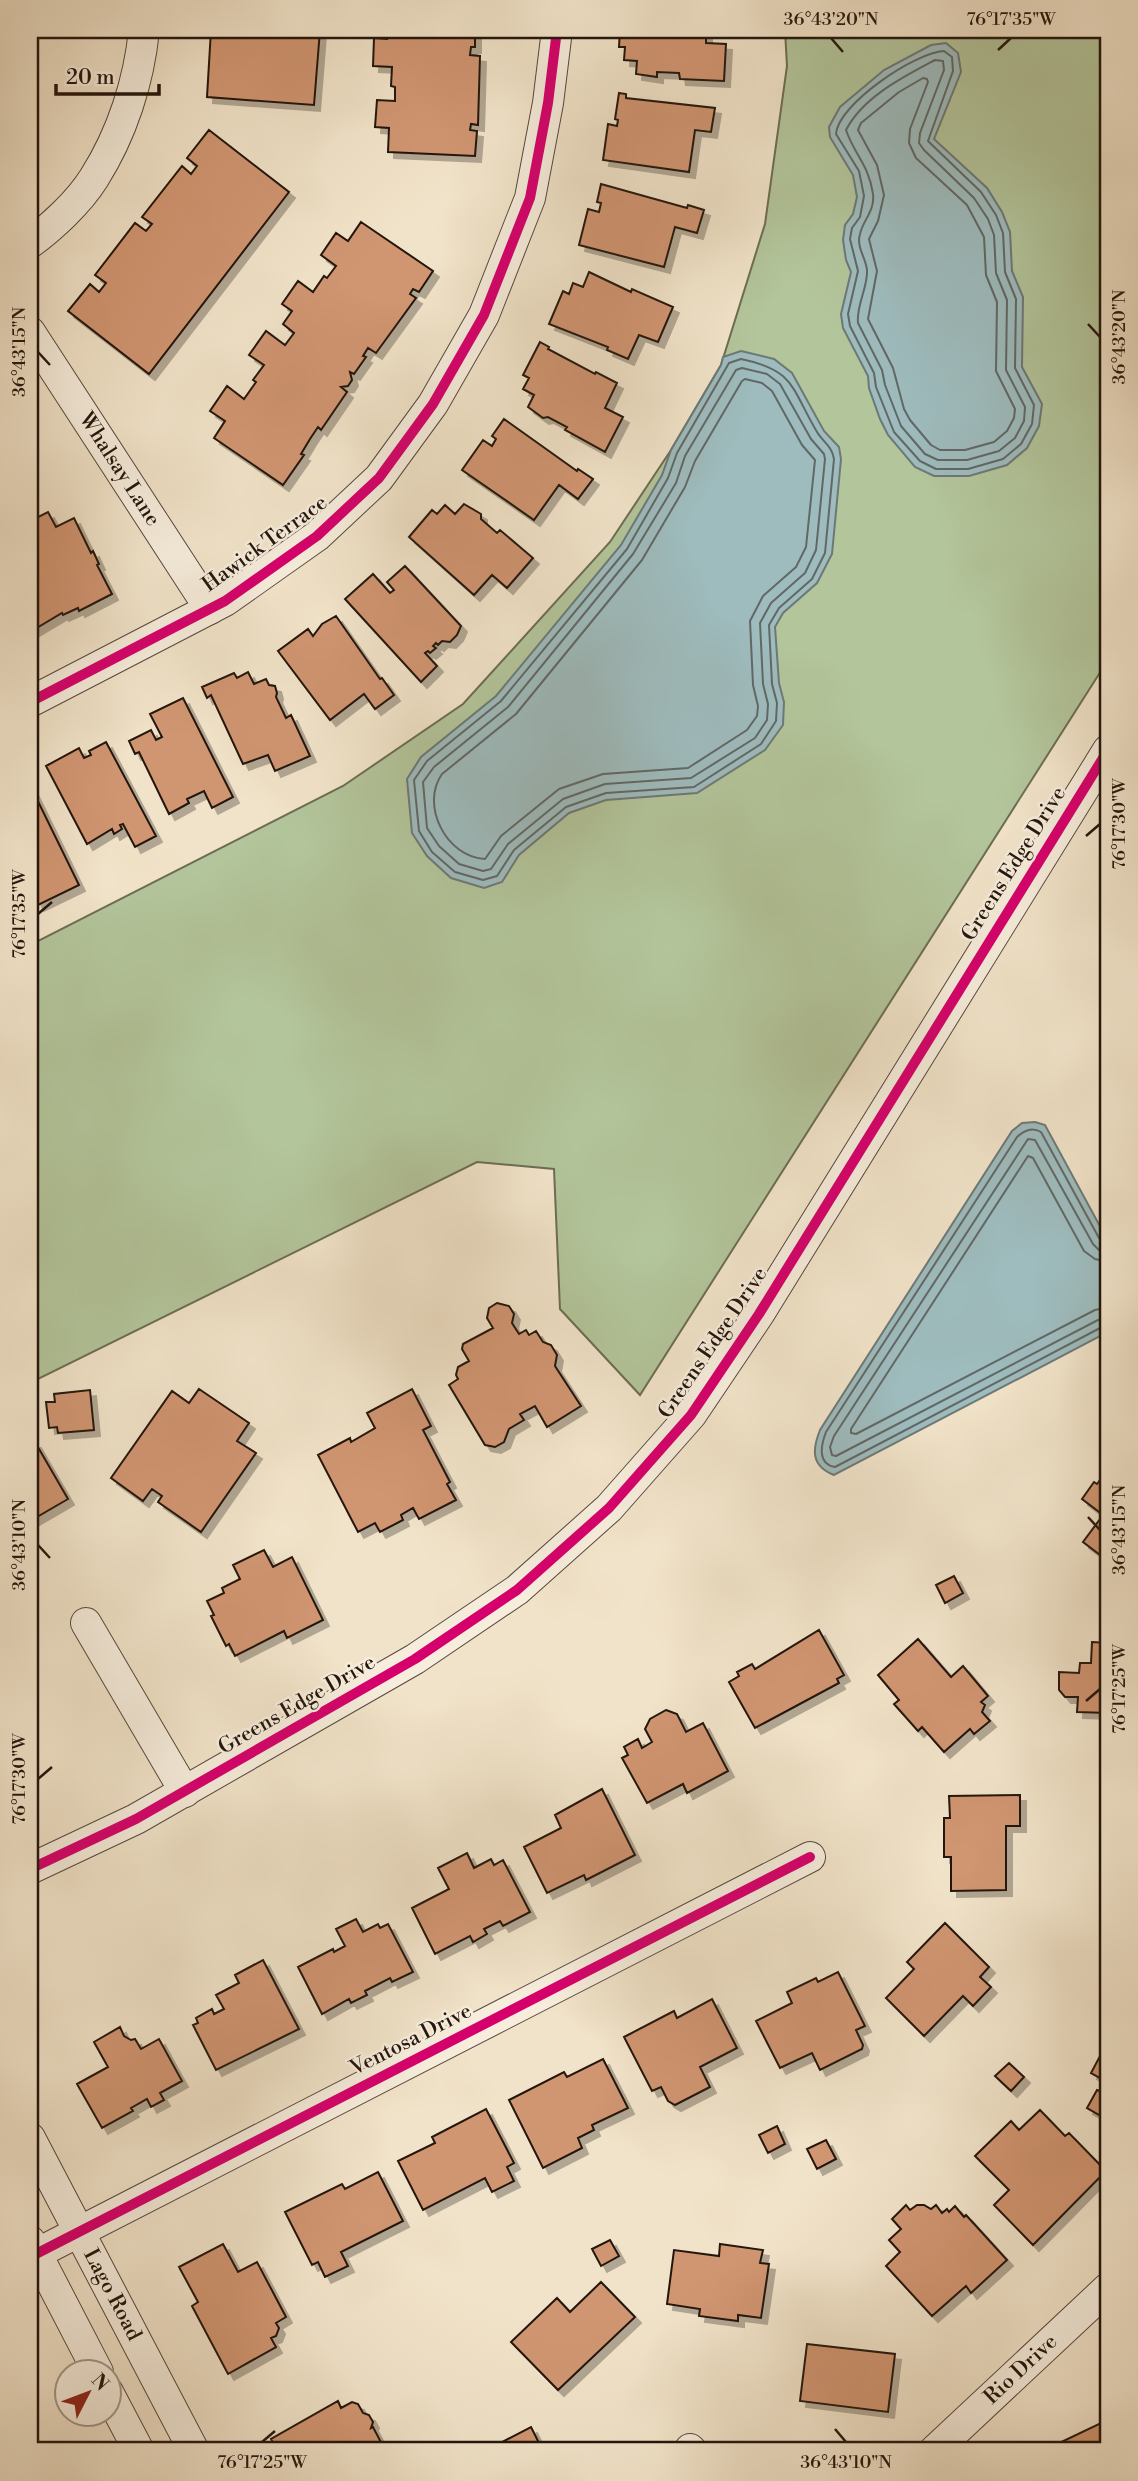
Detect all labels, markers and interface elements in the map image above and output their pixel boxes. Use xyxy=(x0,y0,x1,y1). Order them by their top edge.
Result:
text: 36°43'20"N xyxy=(784,8,879,31)
text: 76°17'35"W xyxy=(966,8,1056,31)
scale bar xyxy=(56,52,159,96)
text: 20 m xyxy=(66,65,115,91)
text: 36°43'20"N xyxy=(1108,289,1131,384)
text: 36°43'15"N xyxy=(8,306,31,397)
street label: Whalsay Lane xyxy=(72,407,166,531)
street label: Hawick Terrace xyxy=(197,490,333,598)
text: 76°17'30"W xyxy=(1108,778,1131,870)
street label: Greens Edge Drive xyxy=(956,782,1072,946)
text: 76°17'35"W xyxy=(8,869,31,959)
street label: Greens Edge Drive xyxy=(653,1262,773,1424)
text: 36°43'15"N xyxy=(1108,1484,1131,1575)
text: 36°43'10"N xyxy=(8,1499,31,1591)
text: 76°17'25"W xyxy=(1108,1644,1131,1734)
street label: Greens Edge Drive xyxy=(214,1649,380,1761)
text: 76°17'30"W xyxy=(8,1733,31,1825)
street label: Ventosa Drive xyxy=(345,1998,476,2082)
street label: Lago Road xyxy=(77,2244,147,2345)
street label: Rio Drive xyxy=(979,2329,1063,2410)
north arrow xyxy=(52,2358,122,2428)
text: N xyxy=(86,2369,114,2396)
text: 76°17'25"W xyxy=(217,2451,307,2474)
text: 36°43'10"N xyxy=(800,2451,892,2474)

